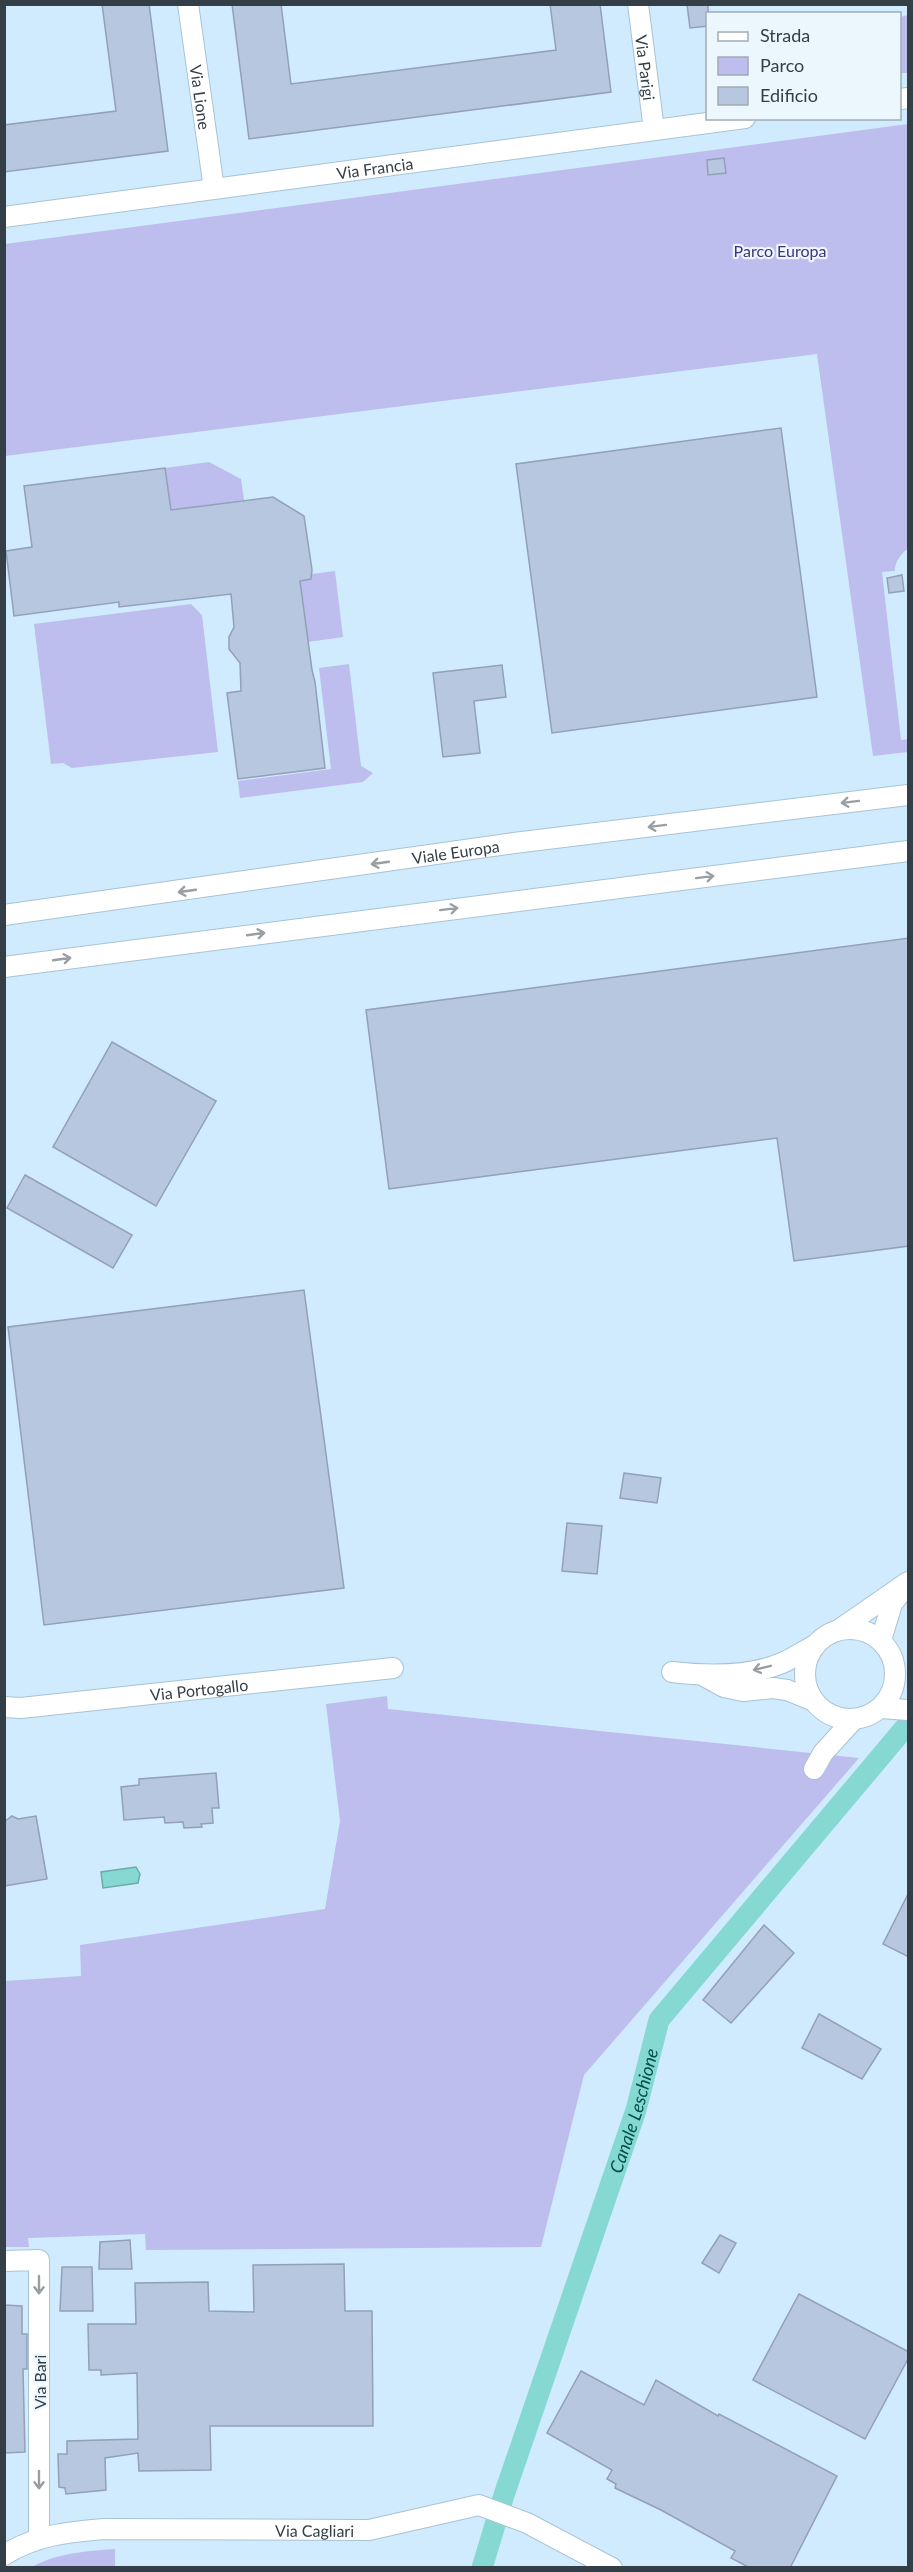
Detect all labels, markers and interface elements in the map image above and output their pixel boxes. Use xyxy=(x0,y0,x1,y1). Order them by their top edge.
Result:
legend xyxy=(706,12,901,120)
text: Strada xyxy=(760,24,810,46)
street label: Via Parigi xyxy=(632,34,660,101)
text: Parco xyxy=(760,54,804,76)
street label: Via Lione xyxy=(187,63,215,131)
text: Edificio xyxy=(760,84,818,106)
street label: Via Francia xyxy=(335,153,414,182)
park label: Parco Europa xyxy=(734,241,826,260)
one-way arrow xyxy=(841,797,861,808)
one-way arrow xyxy=(647,820,667,831)
street label: Viale Europa xyxy=(410,836,501,867)
one-way arrow xyxy=(371,857,391,868)
one-way arrow xyxy=(695,871,715,882)
one-way arrow xyxy=(178,885,198,896)
one-way arrow xyxy=(439,903,459,914)
one-way arrow xyxy=(245,928,265,939)
one-way arrow xyxy=(52,954,72,965)
one-way arrow xyxy=(753,1663,772,1675)
street label: Via Portogallo xyxy=(149,1674,249,1704)
water label: Canale Leschione xyxy=(604,2046,662,2176)
one-way arrow xyxy=(33,2274,45,2294)
street label: Via Bari xyxy=(30,2355,49,2409)
one-way arrow xyxy=(33,2469,45,2489)
street label: Via Cagliari xyxy=(275,2520,354,2539)

